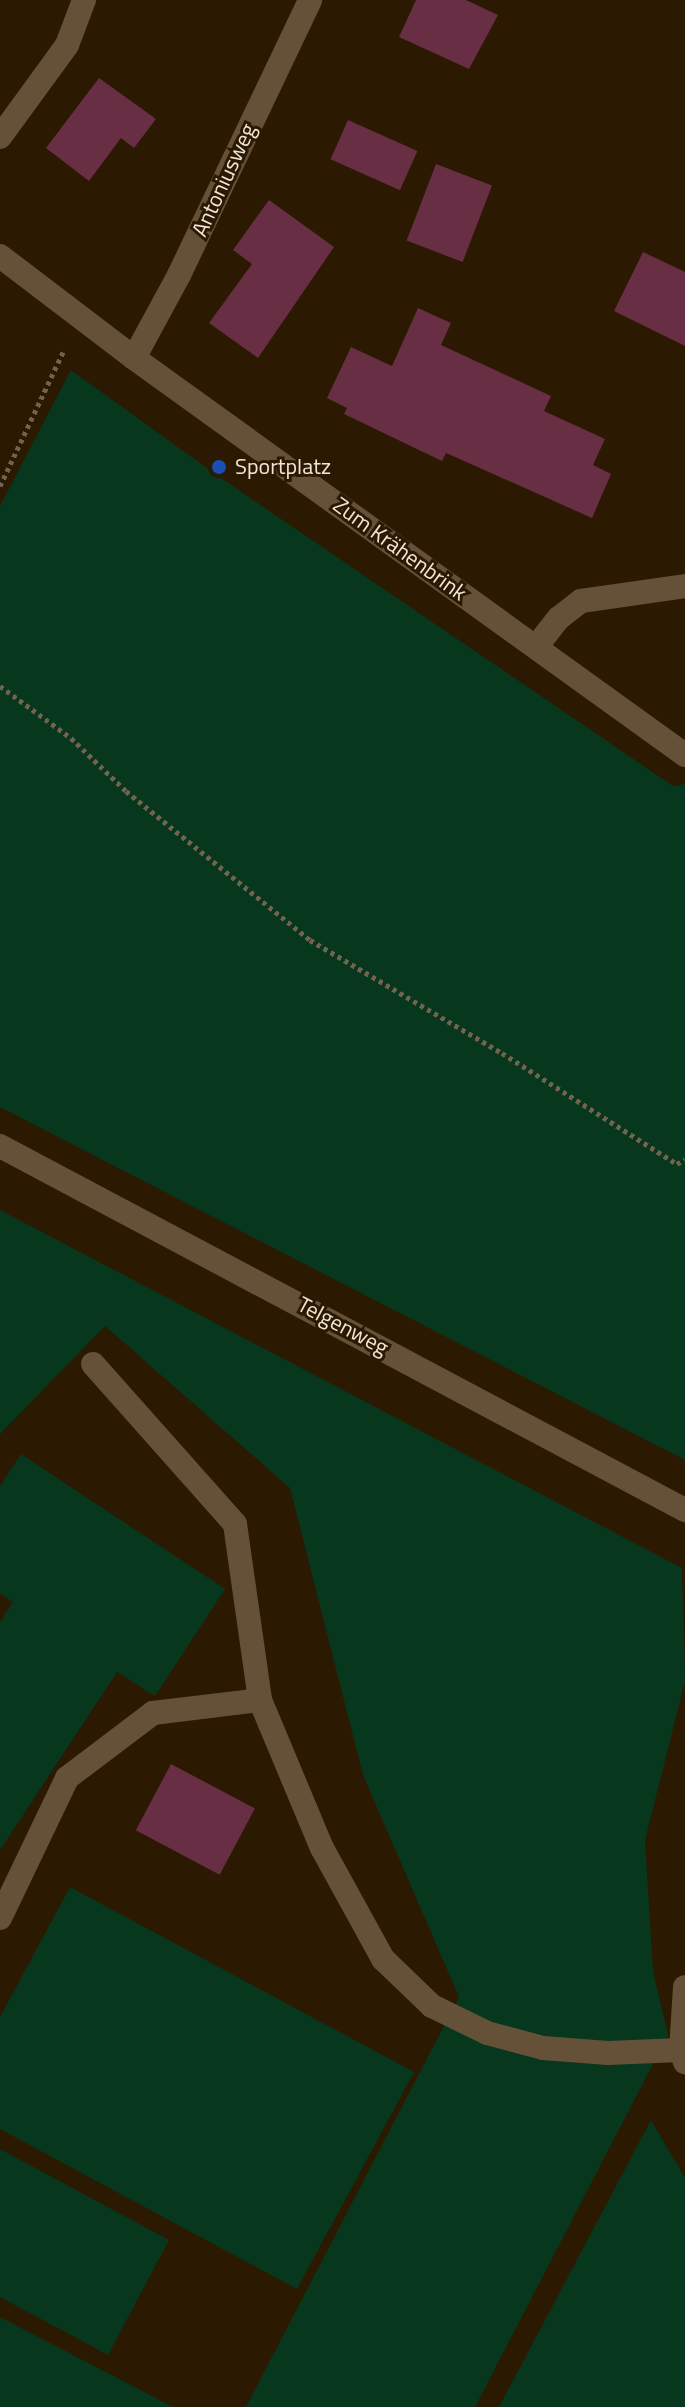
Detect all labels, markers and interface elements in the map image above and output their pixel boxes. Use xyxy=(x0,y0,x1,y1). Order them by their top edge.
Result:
street label: Antoniusweg xyxy=(186,119,262,241)
place label: Sportplatz xyxy=(235,454,331,480)
marker: Sportplatz xyxy=(210,458,228,476)
street label: Zum Krähenbrink xyxy=(328,492,472,606)
street label: Telgenweg xyxy=(293,1291,393,1361)

